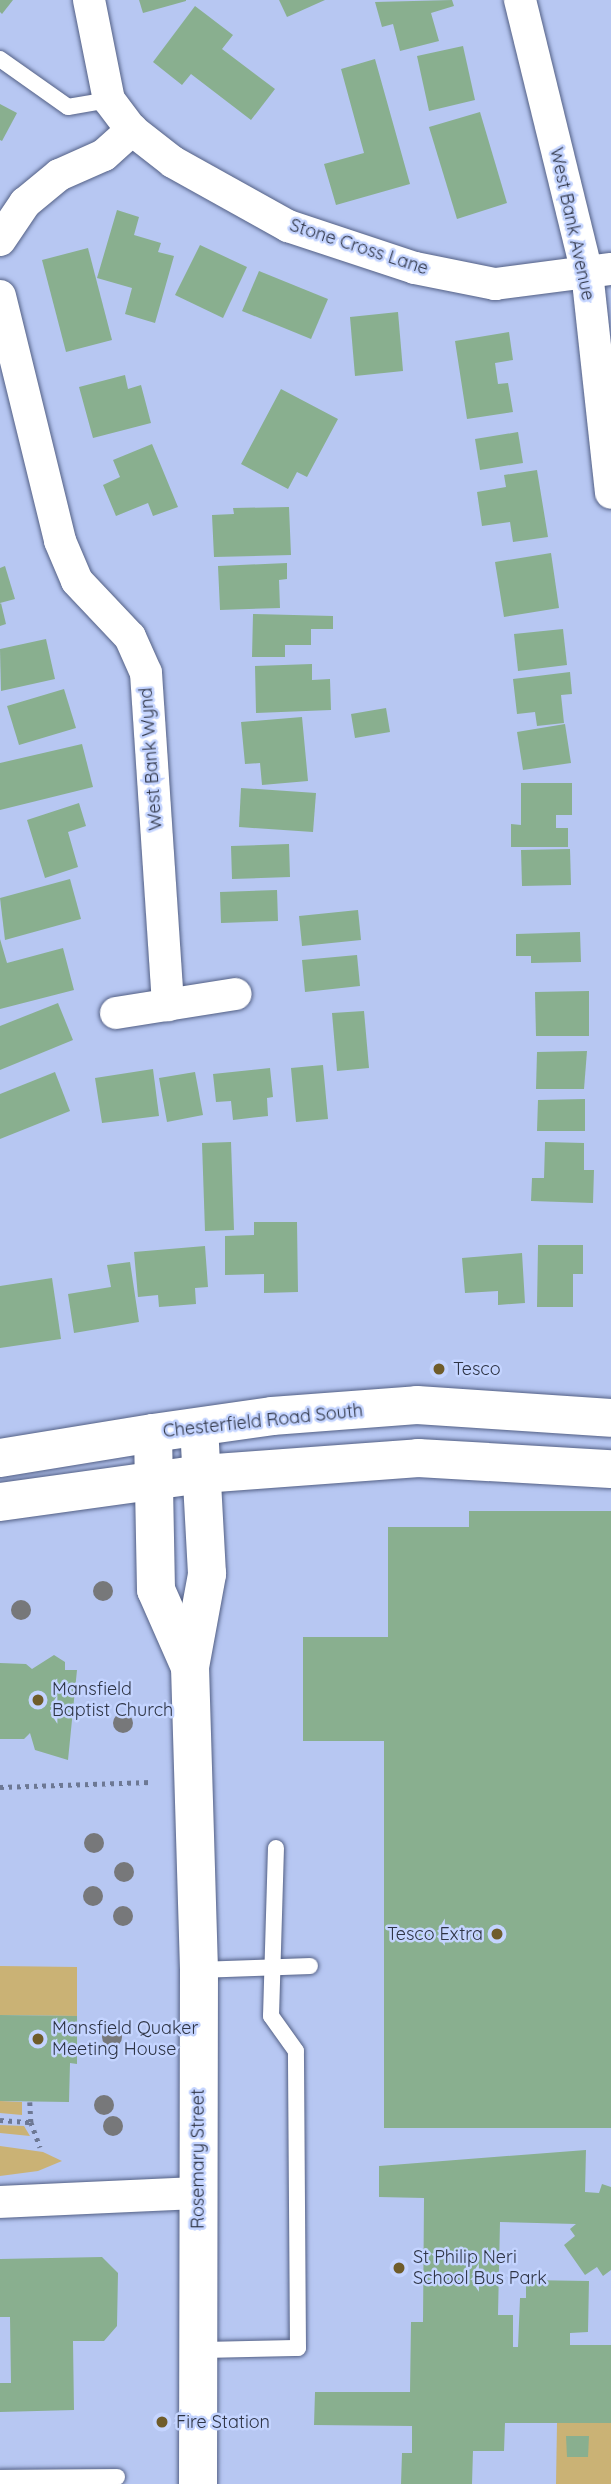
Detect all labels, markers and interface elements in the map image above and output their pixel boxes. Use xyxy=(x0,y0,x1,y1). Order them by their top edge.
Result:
street label: West Bank Avenue xyxy=(545,146,599,302)
street label: Stone Cross Lane xyxy=(287,214,431,280)
street label: West Bank Wynd xyxy=(135,687,167,831)
place label: Tesco xyxy=(453,1358,501,1380)
marker: Tesco xyxy=(431,1361,447,1377)
street label: Chesterfield Road South xyxy=(162,1400,364,1442)
place label: Mansfield Baptist Church xyxy=(52,1679,173,1722)
marker: Mansfield Baptist Church xyxy=(30,1692,46,1708)
place label: Tesco Extra xyxy=(387,1923,483,1945)
marker: Tesco Extra xyxy=(489,1926,505,1942)
place label: Mansfield Quaker Meeting House xyxy=(52,2018,198,2060)
marker: Mansfield Quaker Meeting House xyxy=(30,2031,46,2047)
street label: Rosemary Street xyxy=(187,2089,209,2229)
place label: St Philip Neri School Bus Park xyxy=(413,2247,547,2290)
marker: St Philip Neri School Bus Park xyxy=(391,2260,407,2276)
place label: Fire Station xyxy=(176,2411,270,2433)
marker: Fire Station xyxy=(154,2414,170,2430)

